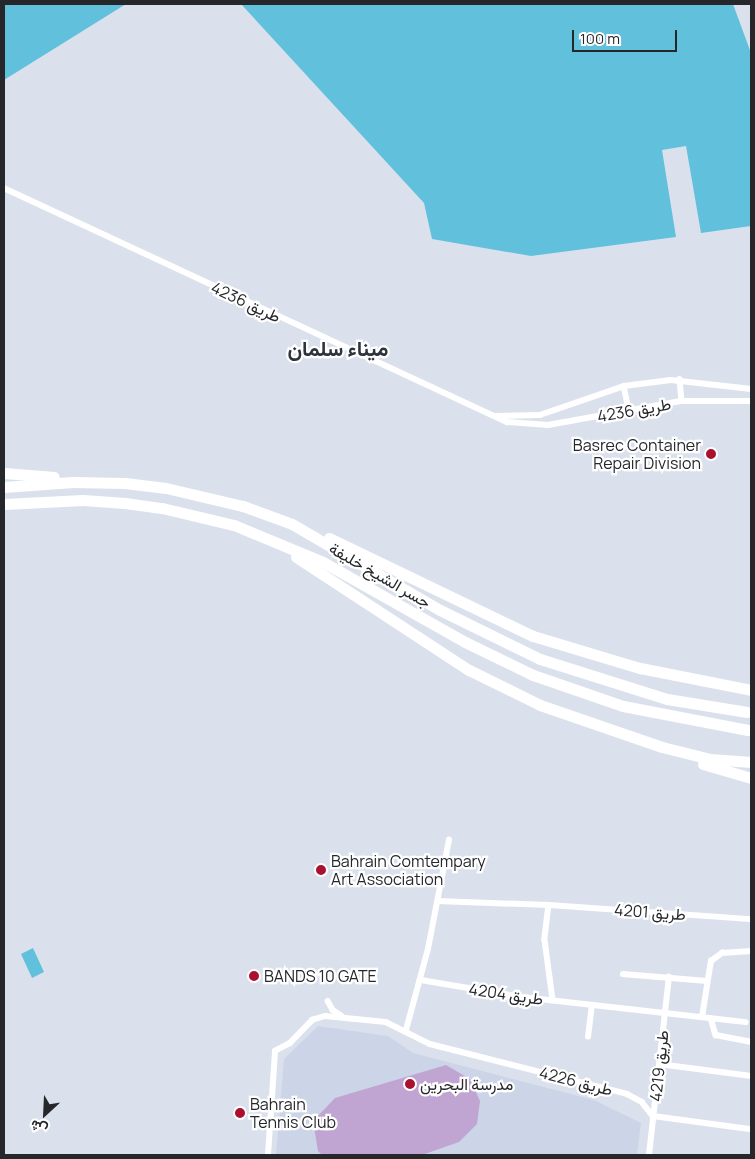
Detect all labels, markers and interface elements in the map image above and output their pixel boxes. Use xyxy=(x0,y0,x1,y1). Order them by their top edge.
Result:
scale bar xyxy=(575,20,680,52)
text: 100 m xyxy=(580,28,620,49)
street label: طريق 4236 xyxy=(208,278,284,326)
district label: ميناء سلمان xyxy=(288,335,388,361)
street label: طريق 4236 xyxy=(596,394,672,426)
place label: Basrec Container Repair Division xyxy=(573,435,701,473)
marker: Basrec Container Repair Division xyxy=(705,448,717,460)
street label: جسر الشيخ خليفة xyxy=(326,538,434,612)
place label: Bahrain Comtempary Art Association xyxy=(331,851,486,889)
marker: Bahrain Comtempary Art Association xyxy=(315,864,327,876)
street label: طريق 4201 xyxy=(614,900,686,924)
place label: BANDS 10 GATE xyxy=(264,966,377,986)
marker: BANDS 10 GATE xyxy=(248,970,260,982)
street label: طريق 4204 xyxy=(468,979,544,1009)
street label: طريق 4219 xyxy=(646,1029,672,1103)
street label: طريق 4226 xyxy=(537,1063,615,1099)
place label: مدرسة البحرين xyxy=(420,1074,513,1094)
marker: مدرسة البحرين xyxy=(404,1078,416,1090)
north arrow xyxy=(20,1089,70,1139)
place label: Bahrain Tennis Club xyxy=(250,1094,336,1132)
marker: Bahrain Tennis Club xyxy=(234,1107,246,1119)
text: ش xyxy=(27,1116,50,1140)

